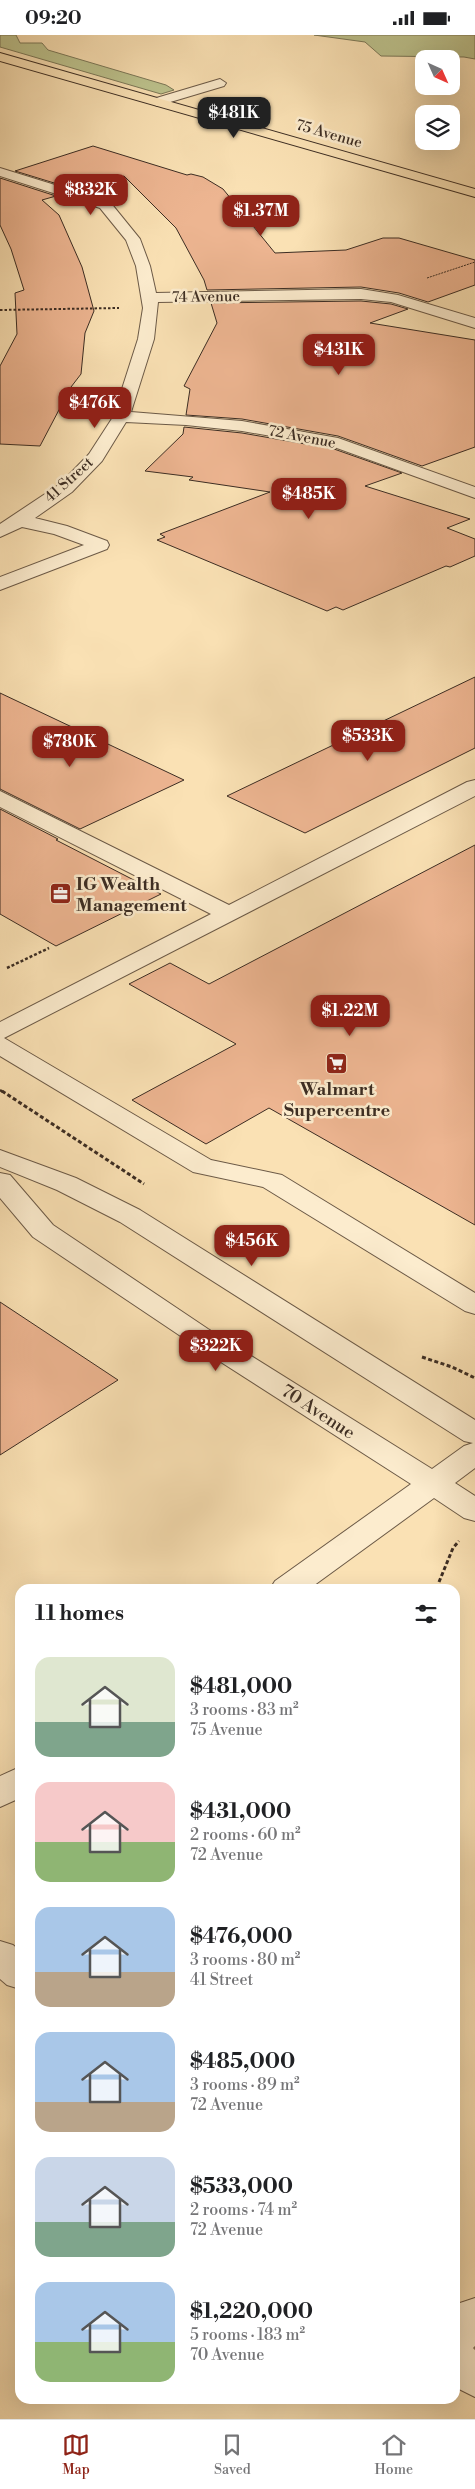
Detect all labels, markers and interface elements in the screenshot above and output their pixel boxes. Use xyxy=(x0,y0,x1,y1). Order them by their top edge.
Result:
text: 09:20 xyxy=(25,6,82,30)
north arrow xyxy=(415,50,460,95)
map controls xyxy=(415,50,460,150)
pin: $481K xyxy=(199,97,269,139)
text: $481K xyxy=(209,103,259,123)
button: layers xyxy=(415,105,460,150)
street label: 75 Avenue xyxy=(294,115,364,153)
pin: $832K xyxy=(56,173,126,216)
text: $832K xyxy=(65,180,117,200)
pin: $1.37M xyxy=(220,195,302,237)
text: $1.37M xyxy=(233,201,289,221)
street label: 74 Avenue xyxy=(172,287,240,307)
pin: $431K xyxy=(304,333,374,376)
text: $431K xyxy=(314,340,364,360)
pin: $476K xyxy=(60,387,130,429)
text: $476K xyxy=(69,393,121,413)
street label: 72 Avenue xyxy=(267,421,337,453)
street label: 41 Street xyxy=(41,453,98,507)
pin: $485K xyxy=(274,477,344,520)
text: $485K xyxy=(282,484,336,504)
pin: $533K xyxy=(333,719,403,762)
pin: $780K xyxy=(35,725,105,768)
text: $533K xyxy=(342,726,394,746)
text: $780K xyxy=(43,732,97,752)
place label: IG Wealth Management xyxy=(76,873,187,917)
office icon: IG Wealth Management xyxy=(48,882,72,906)
pin: $1.22M xyxy=(309,995,391,1037)
text: $1.22M xyxy=(322,1001,378,1021)
supermarket icon: Walmart Supercentre xyxy=(325,1052,349,1076)
place label: Walmart Supercentre xyxy=(284,1078,391,1122)
pin: $456K xyxy=(217,1225,287,1267)
text: $456K xyxy=(225,1231,279,1251)
pin: $322K xyxy=(181,1329,251,1372)
text: $322K xyxy=(190,1336,242,1356)
street label: 70 Avenue xyxy=(277,1380,359,1444)
icon: filters xyxy=(412,1600,440,1628)
text: 11 homes xyxy=(35,1601,124,1627)
text: $481,000 xyxy=(190,1674,292,1700)
icon: home xyxy=(75,1677,135,1737)
text: 3 rooms · 83 m² xyxy=(190,1700,299,1720)
text: 75 Avenue xyxy=(190,1720,263,1740)
text: $431,000 xyxy=(190,1799,291,1825)
icon: home xyxy=(75,1802,135,1862)
text: 2 rooms · 60 m² xyxy=(190,1825,301,1845)
text: 72 Avenue xyxy=(190,1845,263,1865)
text: $476,000 xyxy=(190,1924,293,1950)
icon: home xyxy=(75,1927,135,1987)
text: 3 rooms · 80 m² xyxy=(190,1950,300,1970)
text: 41 Street xyxy=(190,1970,253,1990)
text: $485,000 xyxy=(190,2049,295,2075)
icon: home xyxy=(75,2052,135,2112)
text: 3 rooms · 89 m² xyxy=(190,2075,300,2095)
text: 72 Avenue xyxy=(190,2095,263,2115)
text: $533,000 xyxy=(190,2174,293,2200)
icon: home xyxy=(75,2177,135,2237)
text: 2 rooms · 74 m² xyxy=(190,2200,297,2220)
text: 72 Avenue xyxy=(190,2220,263,2240)
text: $1,220,000 xyxy=(190,2299,313,2325)
icon: home xyxy=(75,2302,135,2362)
text: 5 rooms · 183 m² xyxy=(190,2325,305,2345)
text: 70 Avenue xyxy=(190,2345,264,2365)
tab: Map xyxy=(62,2431,90,2479)
tab: Saved xyxy=(214,2431,251,2479)
tab: Home xyxy=(375,2431,413,2479)

